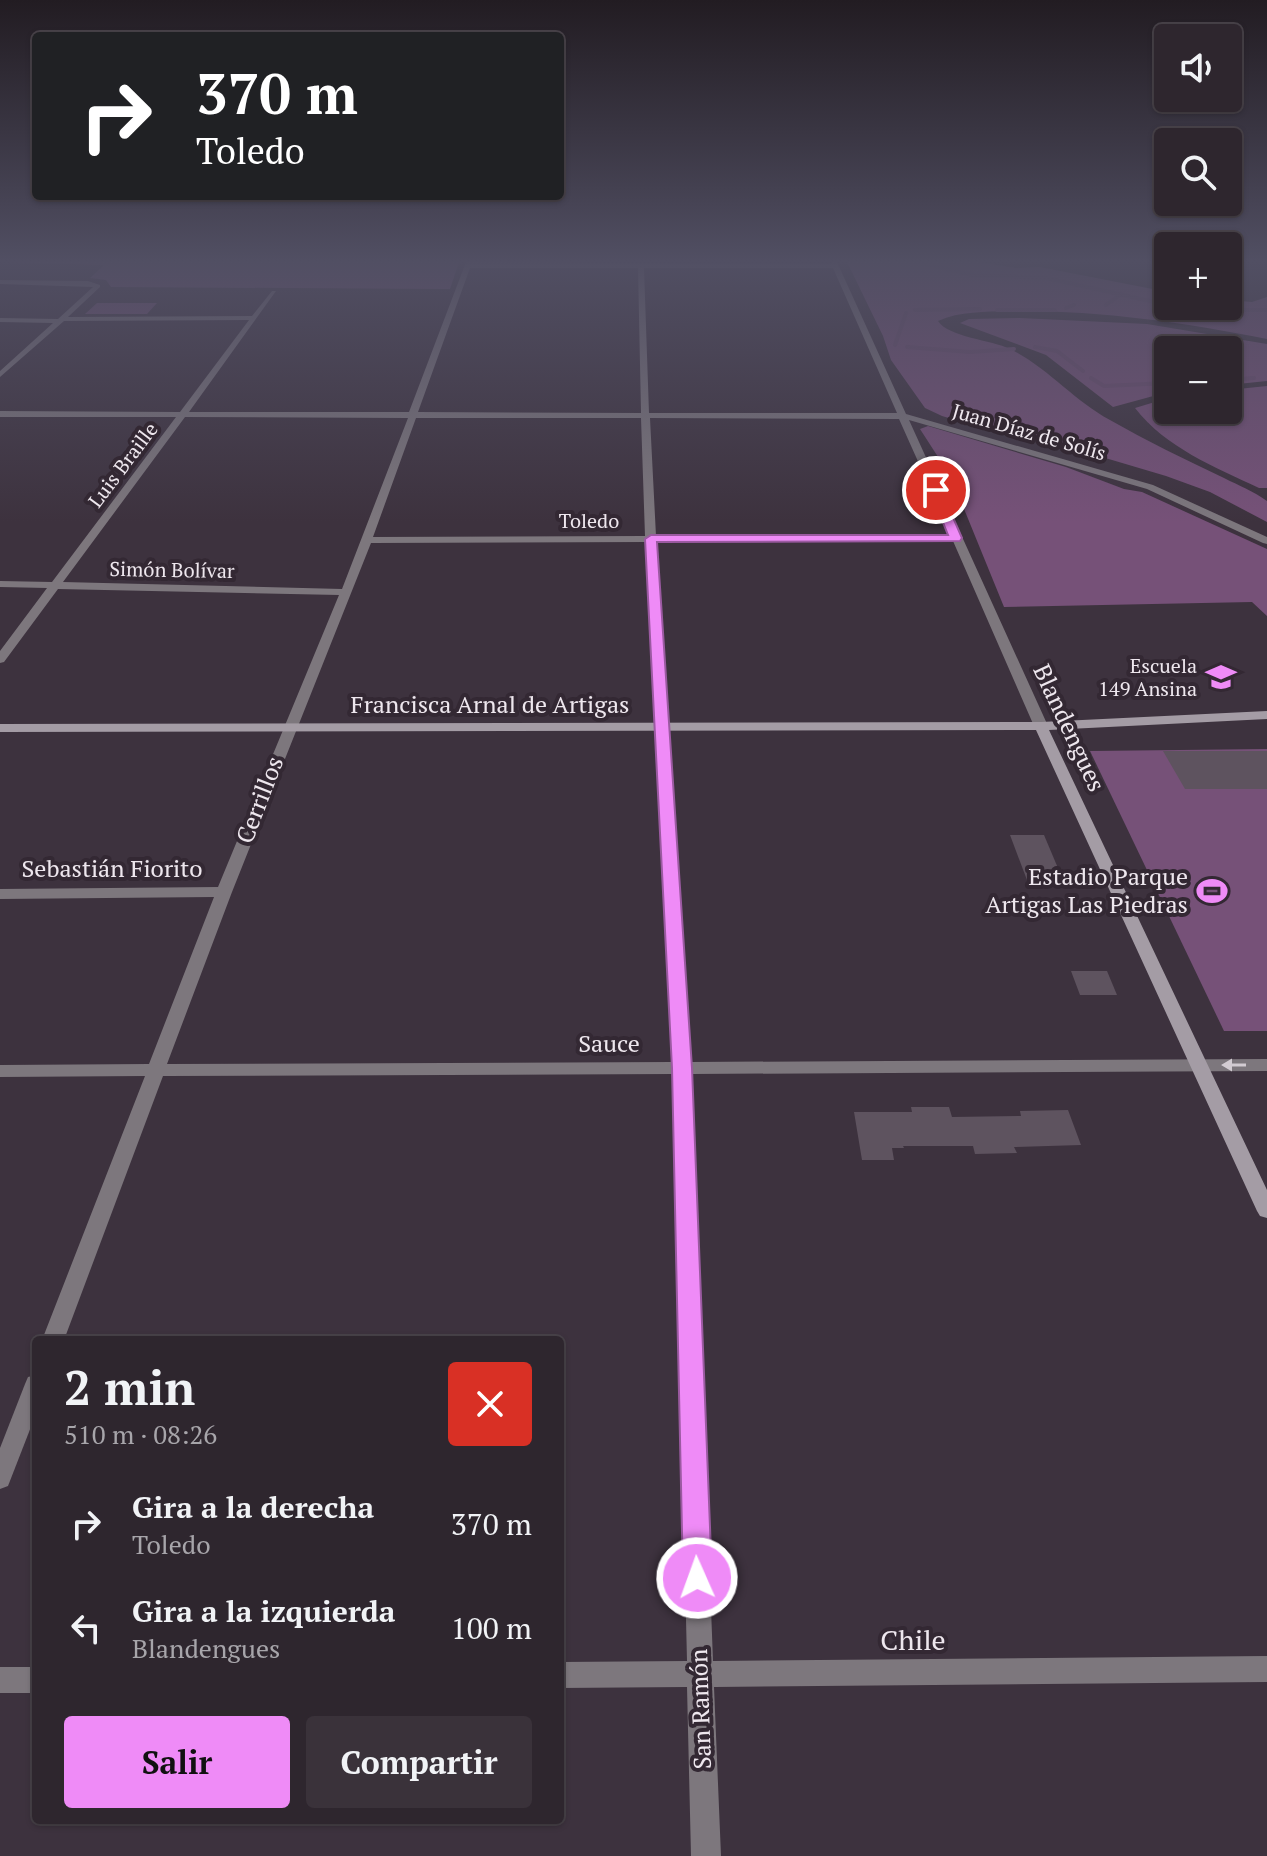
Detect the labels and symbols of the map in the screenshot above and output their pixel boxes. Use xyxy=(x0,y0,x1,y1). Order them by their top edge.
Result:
street label: Juan Díaz de Solís xyxy=(949,397,1109,466)
street label: Luis Braille xyxy=(82,417,164,513)
pin xyxy=(902,456,970,524)
street label: Toledo xyxy=(559,507,619,534)
street label: Simón Bolívar xyxy=(109,555,235,584)
place label: Escuela 149 Ansina xyxy=(1098,652,1197,702)
street label: Blandengues xyxy=(1026,659,1113,796)
school or university icon: Escuela 149 Ansina xyxy=(1204,660,1238,694)
street label: Francisca Arnal de Artigas xyxy=(351,688,629,720)
street label: Cerrillos xyxy=(228,752,290,848)
street label: Sebastián Fiorito xyxy=(21,852,203,884)
place label: Estadio Parque Artigas Las Piedras xyxy=(985,860,1188,920)
sports icon: Estadio Parque Artigas Las Piedras xyxy=(1195,874,1229,908)
street label: Sauce xyxy=(578,1027,640,1059)
one-way arrow xyxy=(1221,1059,1246,1071)
position arrow xyxy=(655,1536,739,1620)
street label: Chile xyxy=(880,1621,946,1658)
street label: San Ramón xyxy=(682,1648,718,1770)

